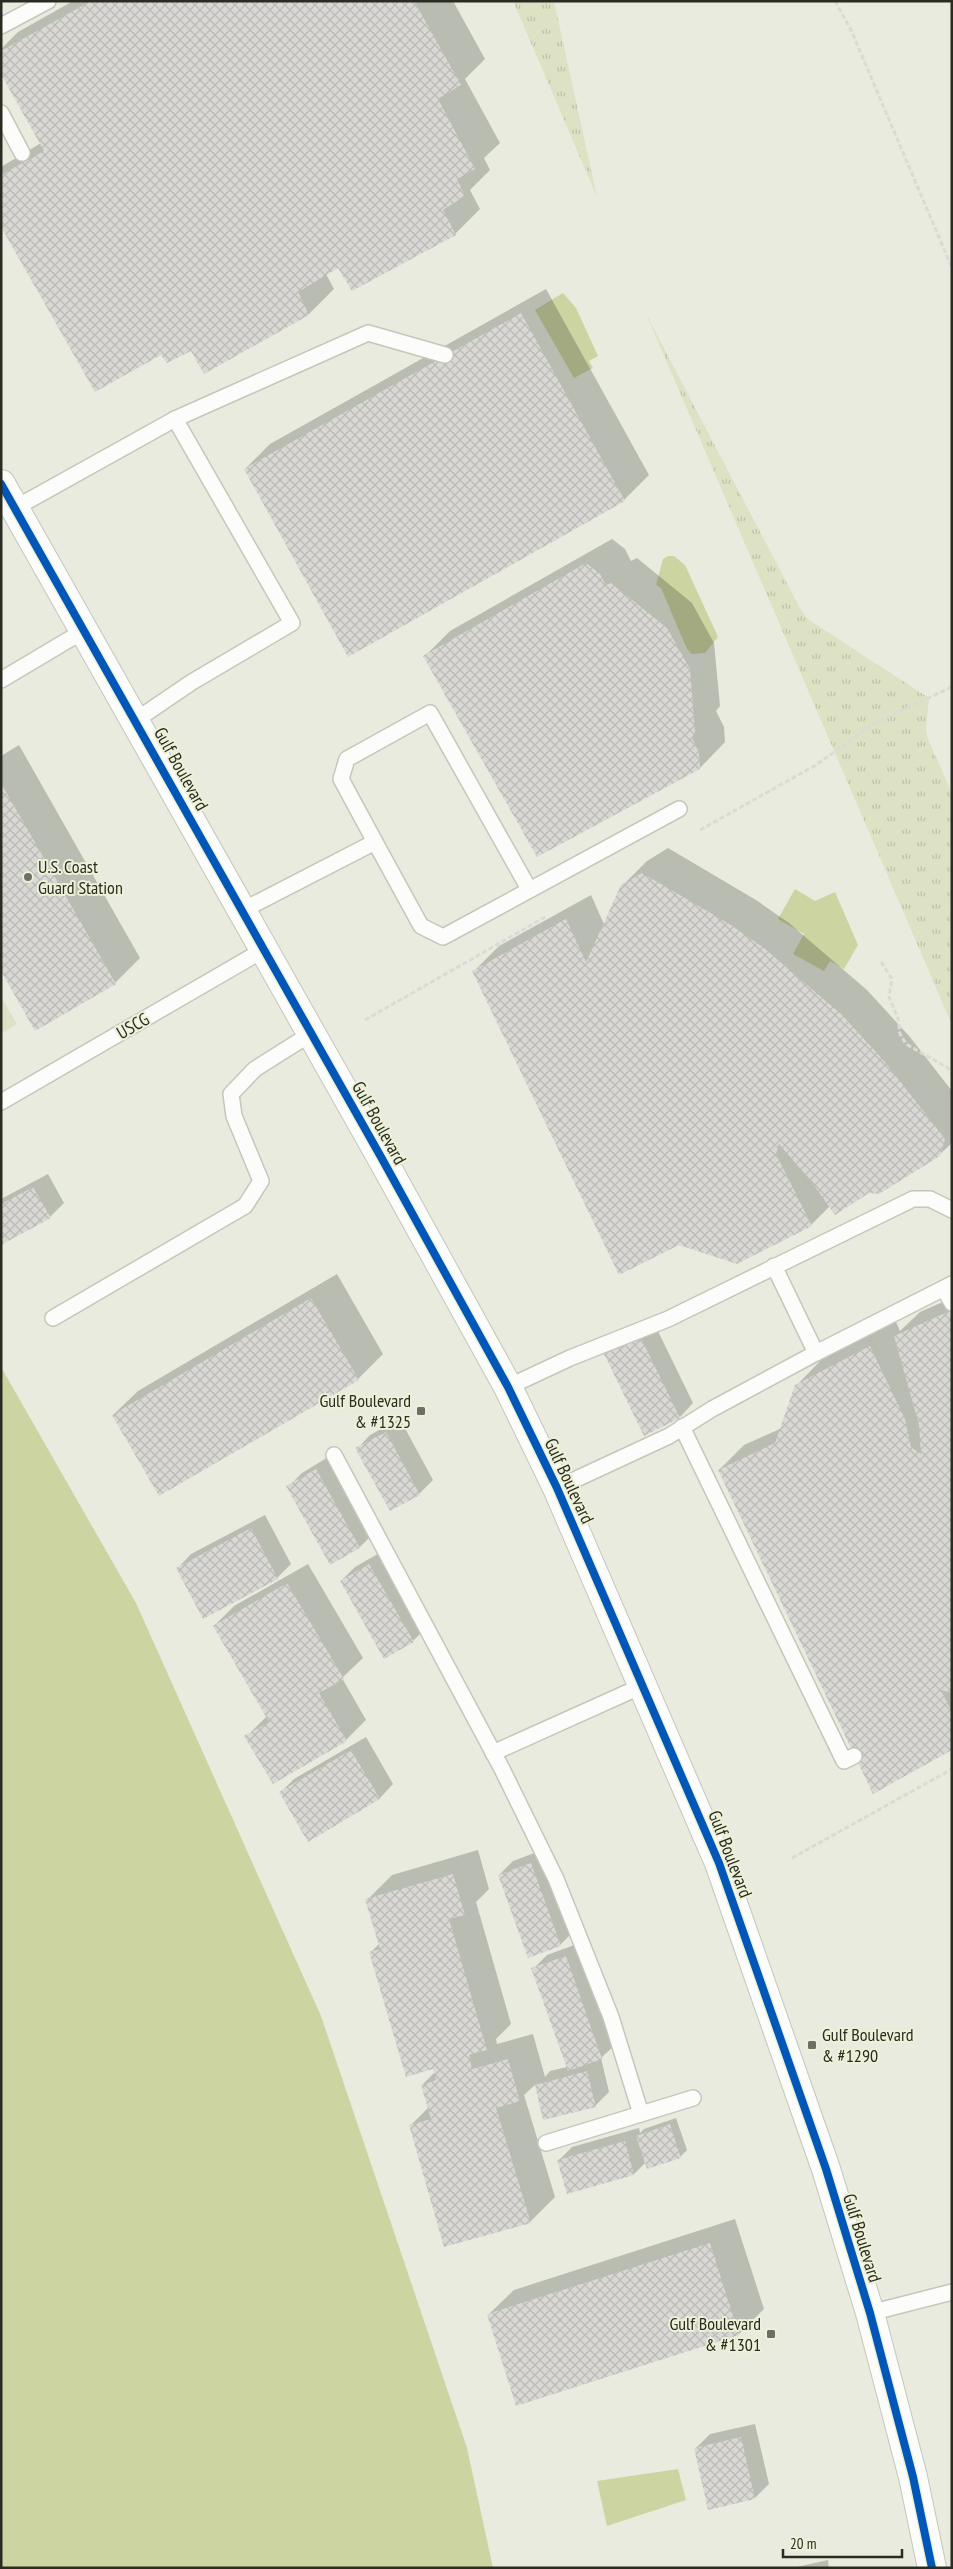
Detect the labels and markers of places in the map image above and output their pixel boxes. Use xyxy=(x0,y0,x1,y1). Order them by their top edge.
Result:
place label: U.S. Coast Guard Station xyxy=(38,855,123,899)
marker: U.S. Coast Guard Station xyxy=(22,871,34,883)
place label: Gulf Boulevard & #1325 xyxy=(319,1389,411,1433)
marker: Gulf Boulevard & #1325 xyxy=(415,1405,427,1417)
place label: Gulf Boulevard & #1290 xyxy=(822,2023,914,2067)
marker: Gulf Boulevard & #1290 xyxy=(806,2039,818,2051)
place label: Gulf Boulevard & #1301 xyxy=(669,2312,761,2356)
marker: Gulf Boulevard & #1301 xyxy=(765,2328,777,2340)

